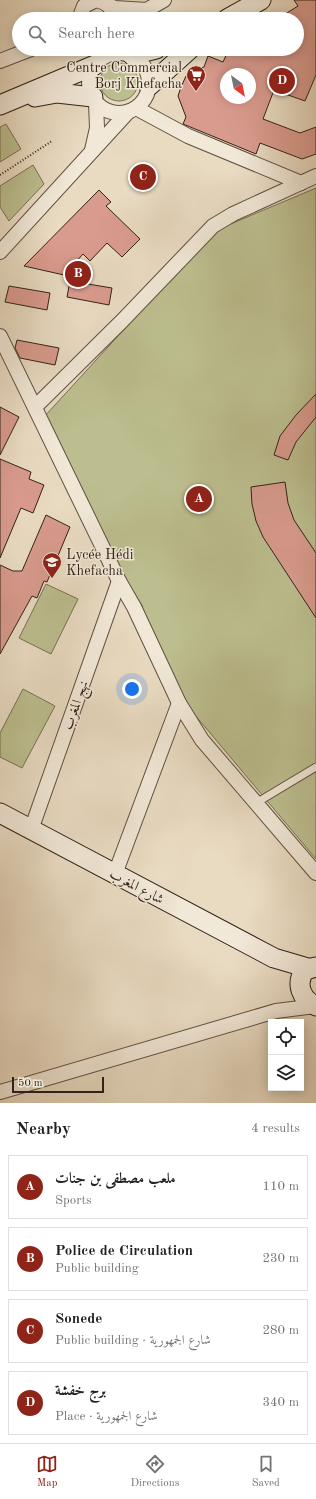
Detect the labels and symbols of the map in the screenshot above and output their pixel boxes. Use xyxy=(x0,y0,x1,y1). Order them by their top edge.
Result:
place label: Centre Commercial Borj Khefacha xyxy=(66,61,182,91)
supermarket icon: Centre Commercial Borj Khefacha xyxy=(185,64,207,92)
pin: D xyxy=(269,66,295,96)
north arrow xyxy=(220,68,256,104)
pin: C xyxy=(130,162,156,192)
pin: B xyxy=(65,259,91,289)
pin: A xyxy=(186,484,212,514)
place label: Lycée Hédi Khefacha xyxy=(66,548,134,578)
school or university icon: Lycée Hédi Khefacha xyxy=(41,551,63,579)
street label: نهج المغرب xyxy=(61,679,96,734)
your location xyxy=(122,679,142,699)
street label: شارع المغرب xyxy=(105,867,166,910)
scale bar xyxy=(12,1075,104,1094)

